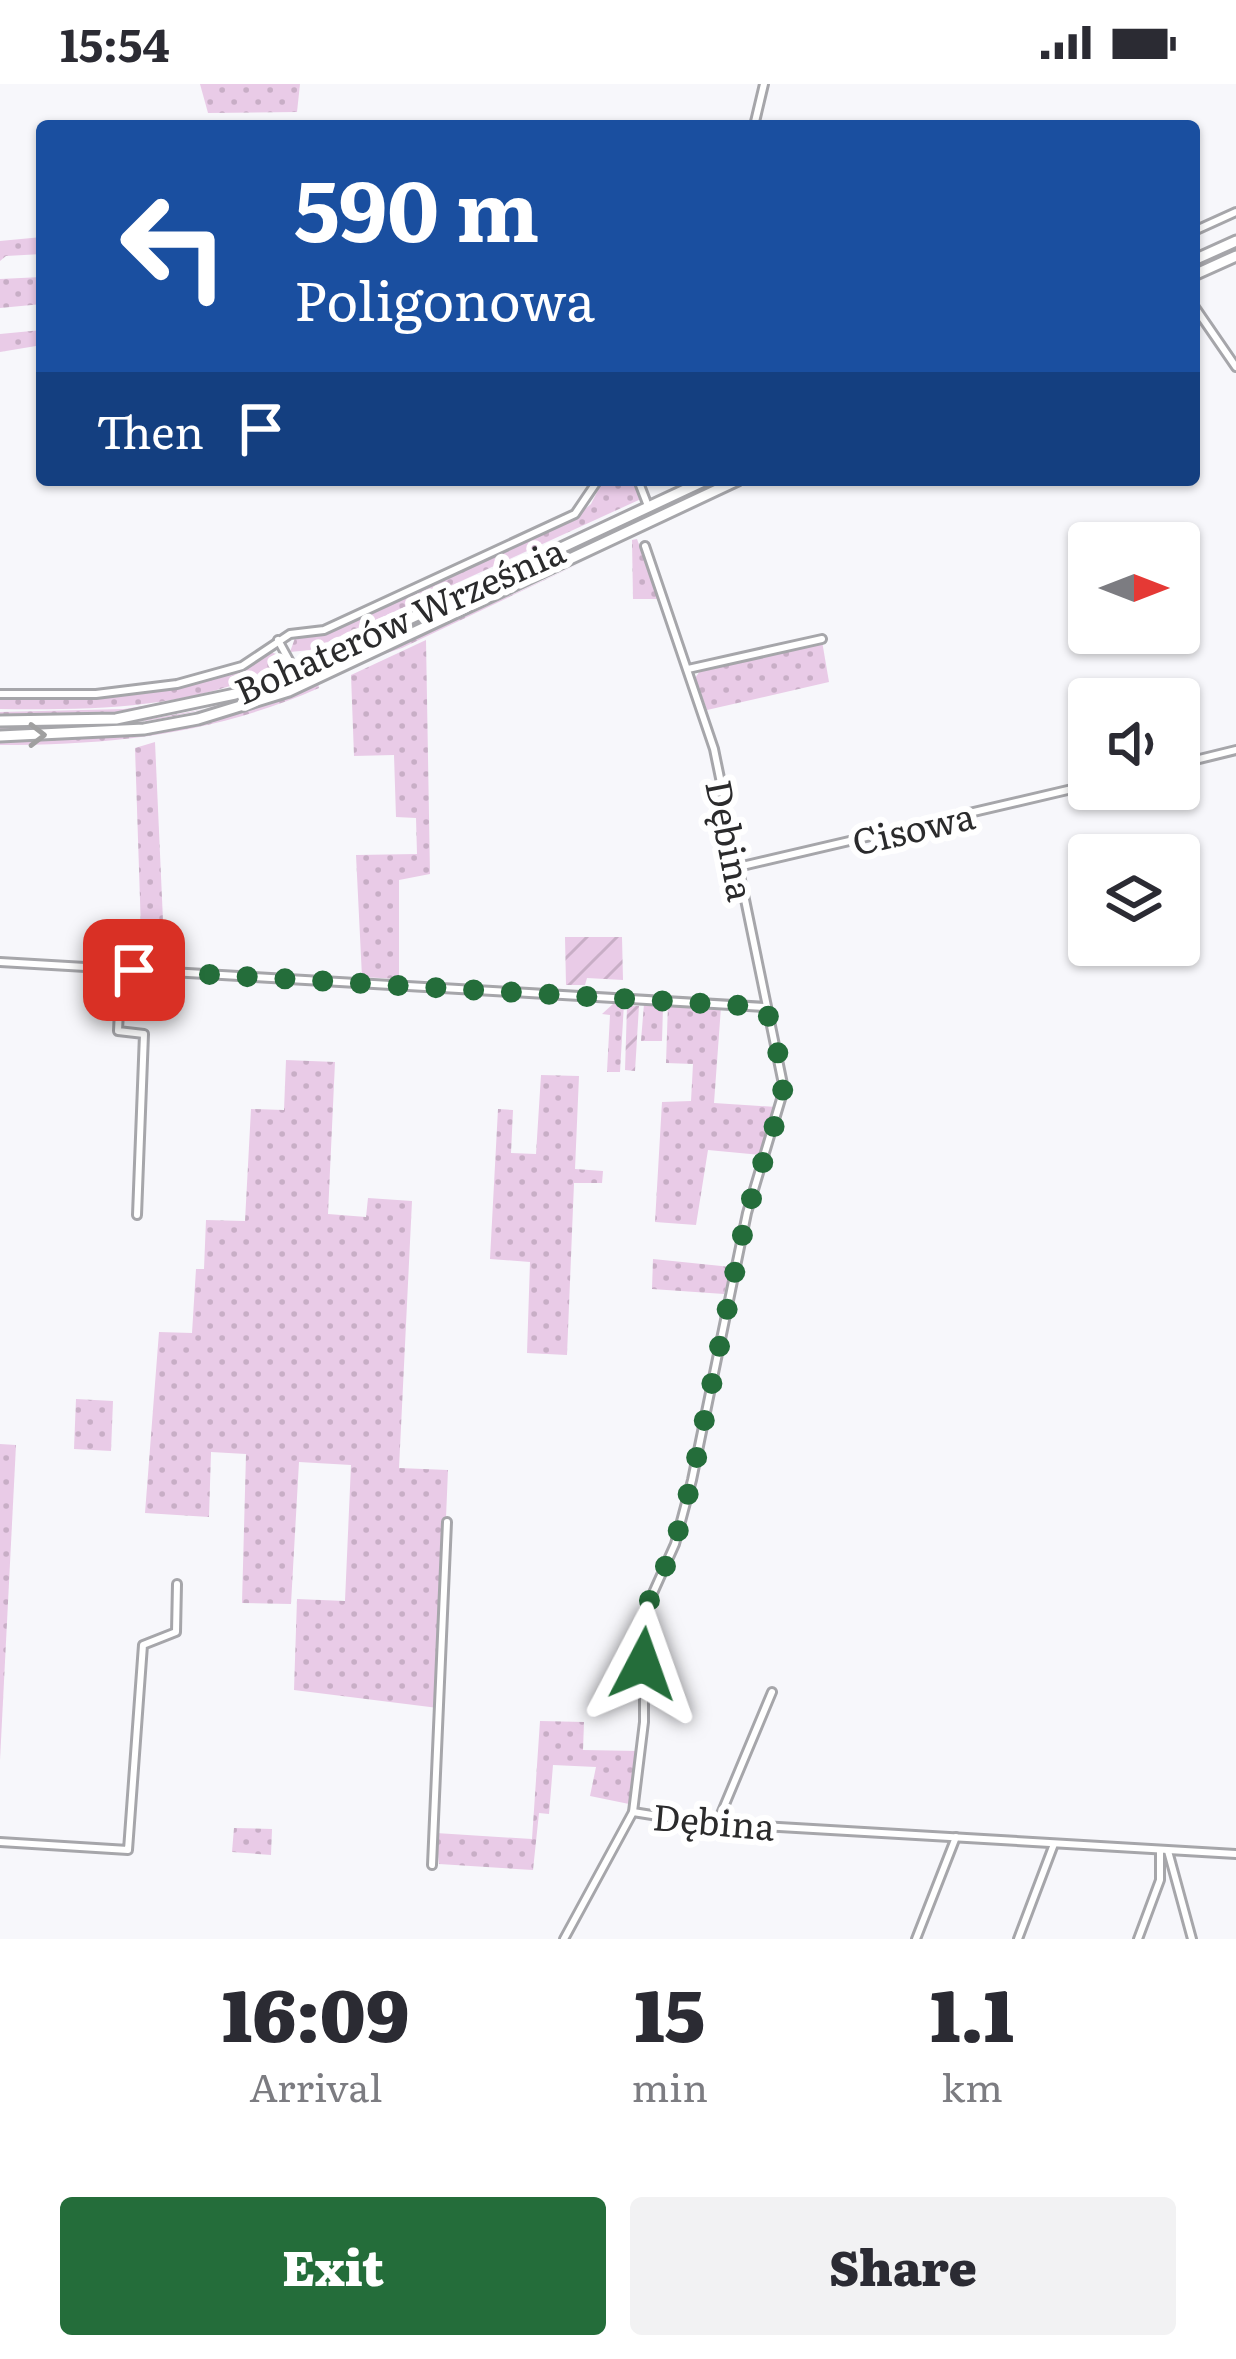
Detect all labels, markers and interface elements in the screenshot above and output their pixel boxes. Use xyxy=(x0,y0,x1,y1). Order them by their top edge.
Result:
text: 15:54 xyxy=(60,9,170,76)
text: 590 m xyxy=(294,143,540,268)
icon: left xyxy=(96,168,252,324)
text: Poligonowa xyxy=(294,257,595,338)
text: Then xyxy=(96,396,204,463)
icon: arrive xyxy=(228,396,294,462)
street label: Bohaterów Września xyxy=(225,522,573,716)
north arrow xyxy=(1068,522,1200,654)
map controls xyxy=(1068,522,1200,966)
button: sound xyxy=(1068,678,1200,810)
one-way arrow xyxy=(28,723,47,749)
street label: Dębina xyxy=(694,775,770,906)
street label: Cisowa xyxy=(847,787,980,867)
button: layers xyxy=(1068,834,1200,966)
pin xyxy=(83,919,185,1021)
icon: arrive xyxy=(101,937,167,1003)
position arrow xyxy=(580,1601,706,1727)
street label: Dębina xyxy=(651,1788,778,1852)
text: 16:09 xyxy=(222,1957,409,2064)
text: 15 xyxy=(634,1957,705,2064)
text: 1.1 xyxy=(930,1957,1014,2064)
text: Arrival xyxy=(249,2056,382,2114)
text: min xyxy=(631,2056,708,2114)
text: km xyxy=(941,2056,1003,2114)
button: Exit xyxy=(60,2197,606,2335)
button: Share xyxy=(630,2197,1176,2335)

